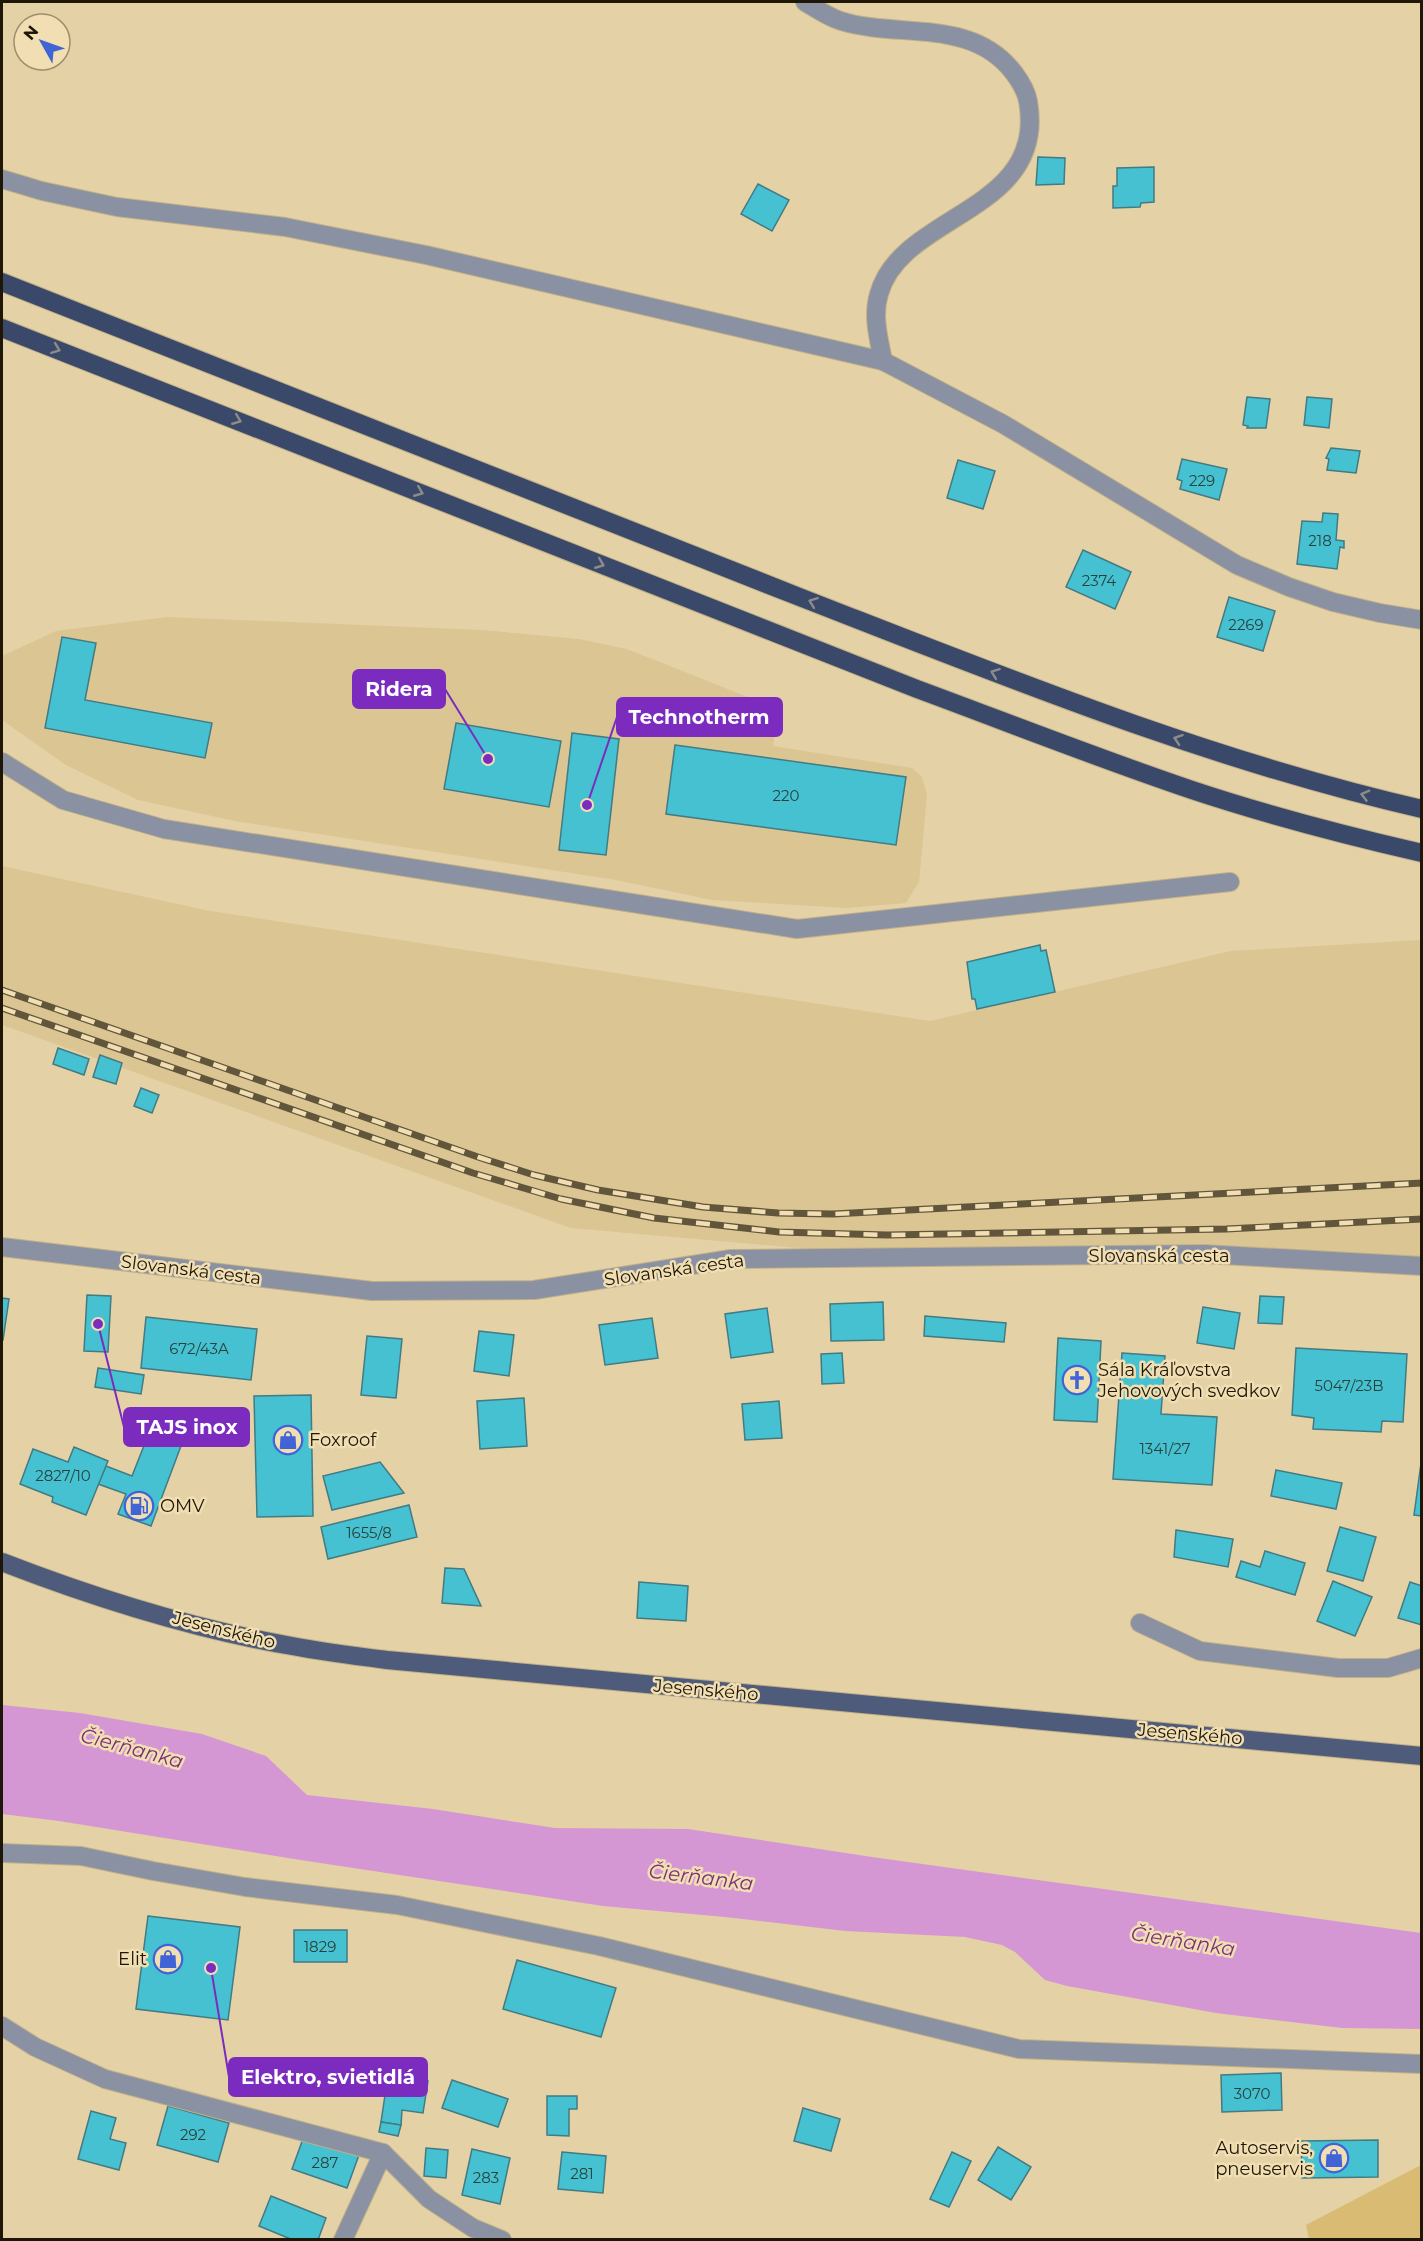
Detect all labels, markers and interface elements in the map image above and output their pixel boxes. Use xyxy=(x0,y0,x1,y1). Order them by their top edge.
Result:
north arrow xyxy=(12,12,72,72)
text: N xyxy=(19,22,42,44)
one-way arrow xyxy=(50,342,61,354)
one-way arrow xyxy=(232,413,242,426)
house number: 229 xyxy=(1189,471,1215,490)
one-way arrow xyxy=(413,485,424,497)
house number: 218 xyxy=(1308,531,1332,550)
one-way arrow xyxy=(594,556,605,569)
house number: 2374 xyxy=(1082,571,1116,590)
one-way arrow xyxy=(808,597,819,609)
house number: 2269 xyxy=(1228,615,1264,634)
one-way arrow xyxy=(990,667,1001,680)
callout: Ridera xyxy=(353,670,445,708)
text: Ridera xyxy=(365,677,433,701)
callout: Technotherm xyxy=(617,698,782,736)
text: Technotherm xyxy=(628,705,770,729)
one-way arrow xyxy=(1173,734,1184,747)
house number: 220 xyxy=(773,786,800,805)
one-way arrow xyxy=(1360,790,1371,802)
street label: Slovanská cesta xyxy=(1088,1245,1230,1267)
street label: Slovanská cesta xyxy=(603,1249,745,1291)
street label: Slovanská cesta xyxy=(120,1250,262,1290)
house number: 672/43A xyxy=(169,1339,229,1358)
place label: Sála Kráľovstva Jehovových svedkov xyxy=(1097,1359,1280,1402)
church icon: Sála Kráľovstva Jehovových svedkov xyxy=(1061,1364,1093,1396)
house number: 5047/23B xyxy=(1314,1376,1384,1395)
callout: TAJS inox xyxy=(124,1408,249,1446)
text: TAJS inox xyxy=(136,1415,238,1439)
shop icon: Foxroof xyxy=(272,1424,304,1456)
place label: Foxroof xyxy=(309,1429,377,1451)
house number: 1341/27 xyxy=(1139,1439,1191,1458)
house number: 2827/10 xyxy=(35,1466,91,1485)
fuel station icon: OMV xyxy=(123,1490,155,1522)
place label: OMV xyxy=(160,1495,205,1517)
house number: 1655/8 xyxy=(346,1523,392,1542)
street label: Jesenského xyxy=(169,1606,278,1653)
street label: Jesenského xyxy=(652,1674,759,1706)
street label: Jesenského xyxy=(1136,1718,1243,1750)
water label: Čierňanka xyxy=(78,1723,186,1773)
water label: Čierňanka xyxy=(647,1859,755,1895)
water label: Čierňanka xyxy=(1129,1921,1237,1961)
house number: 1829 xyxy=(304,1937,336,1956)
shop icon: Elit xyxy=(152,1943,184,1975)
place label: Elit xyxy=(118,1948,147,1970)
callout: Elektro, svietidlá xyxy=(229,2058,427,2096)
text: Elektro, svietidlá xyxy=(241,2065,415,2089)
house number: 3070 xyxy=(1234,2084,1270,2103)
house number: 292 xyxy=(180,2125,206,2144)
place label: Autoservis, pneuservis xyxy=(1215,2137,1313,2180)
shop icon: Autoservis, pneuservis xyxy=(1318,2142,1350,2174)
house number: 287 xyxy=(312,2153,339,2172)
house number: 281 xyxy=(570,2164,594,2183)
house number: 283 xyxy=(473,2168,499,2187)

